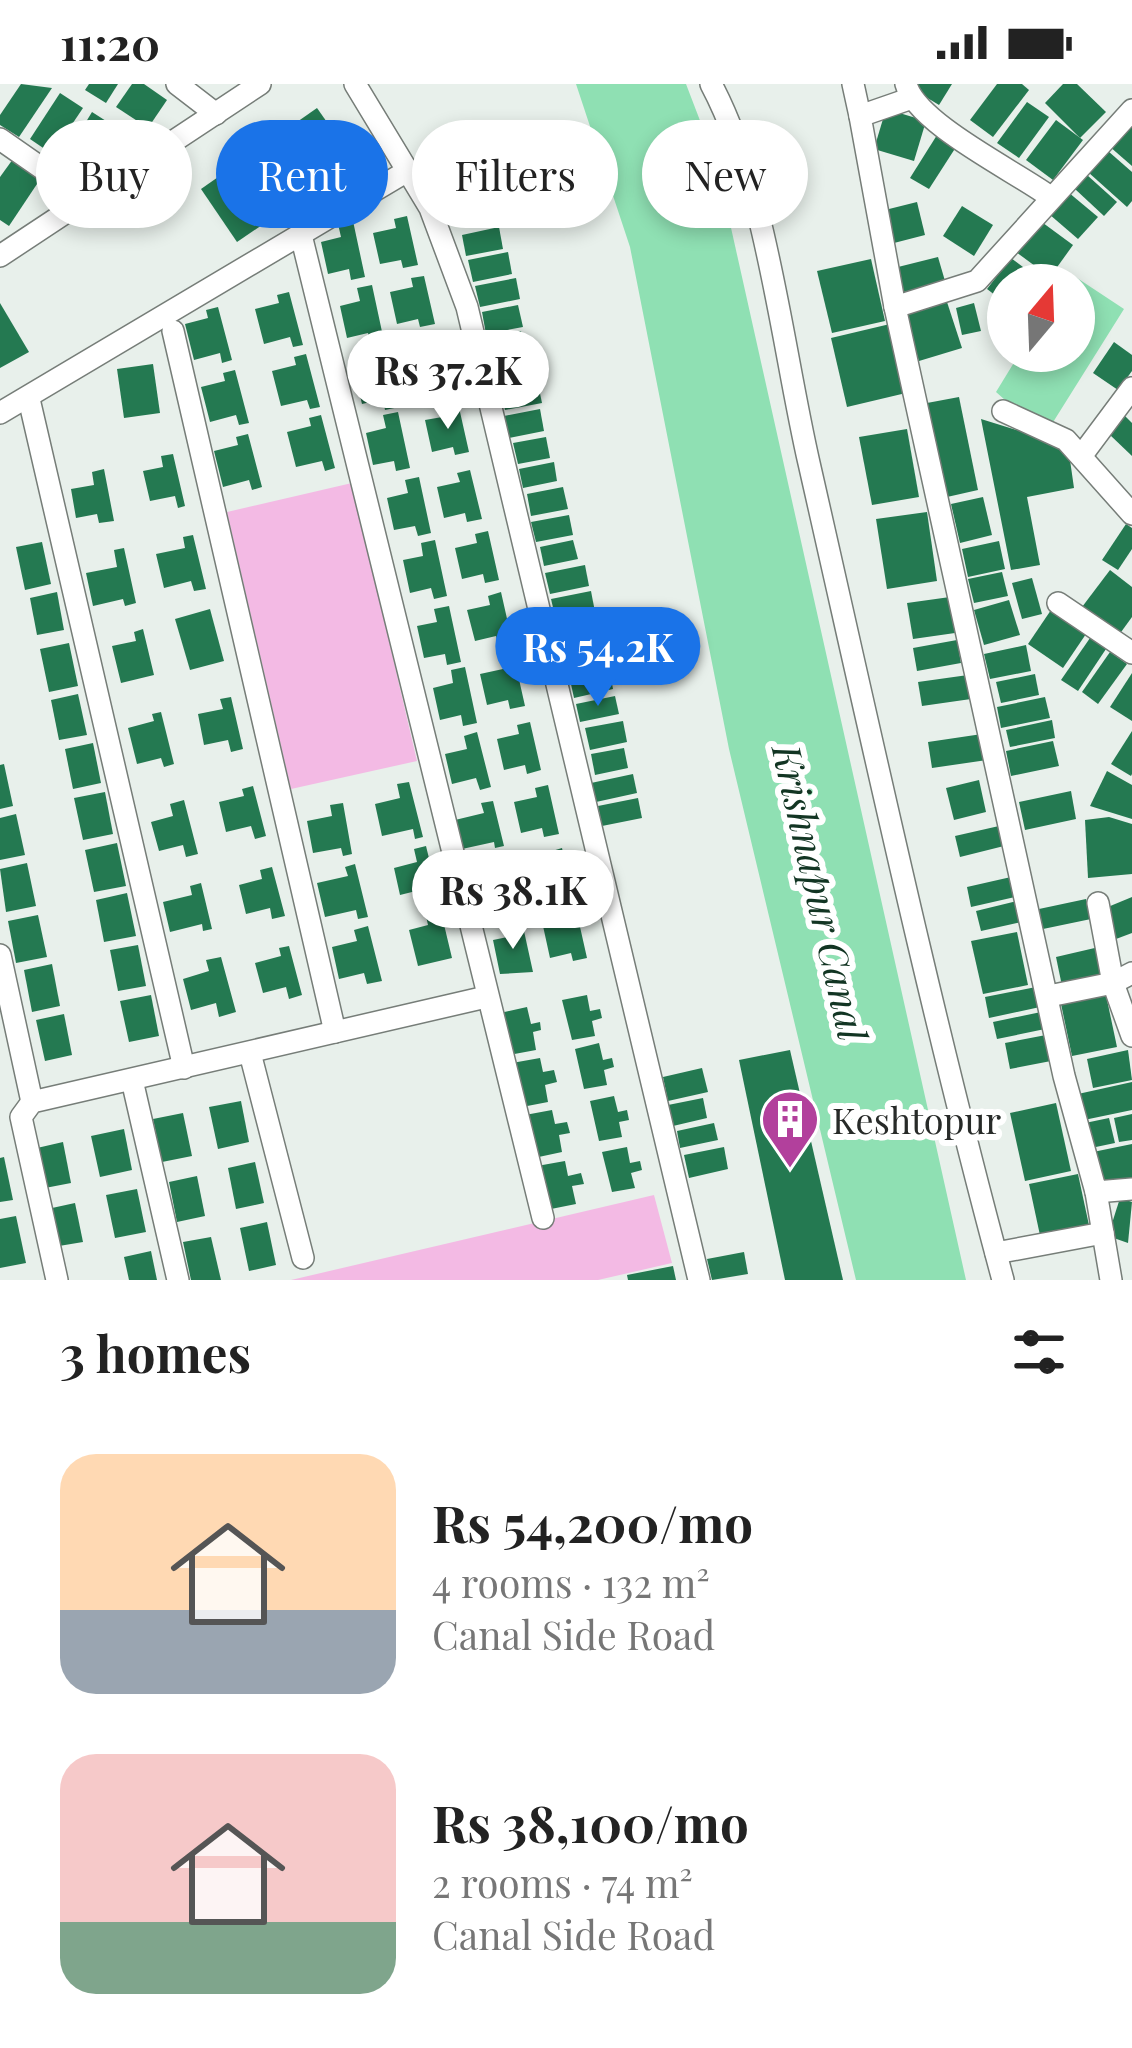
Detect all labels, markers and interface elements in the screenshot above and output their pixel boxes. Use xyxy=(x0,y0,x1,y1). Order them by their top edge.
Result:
text: 11:20 xyxy=(60,12,160,72)
chip: Buy xyxy=(36,120,192,228)
chip: Rent xyxy=(216,120,388,228)
chip: Filters xyxy=(412,120,618,228)
chip: New xyxy=(642,120,808,228)
north arrow xyxy=(987,264,1095,372)
map controls xyxy=(987,264,1095,372)
pin: Rs 37.2K xyxy=(324,330,572,432)
text: Rs 37.2K xyxy=(374,343,522,395)
pin: Rs 54.2K xyxy=(474,607,722,709)
text: Rs 54.2K xyxy=(522,620,674,672)
water label: Krishnapur Canal xyxy=(761,737,881,1047)
pin: Rs 38.1K xyxy=(389,850,637,952)
text: Rs 38.1K xyxy=(439,863,587,915)
building icon: Keshtopur xyxy=(759,1088,821,1170)
place label: Keshtopur xyxy=(832,1095,1001,1143)
text: 3 homes xyxy=(60,1318,251,1386)
icon: filters xyxy=(1006,1319,1072,1385)
text: Rs 54,200/mo xyxy=(432,1488,753,1556)
icon: home xyxy=(156,1502,300,1646)
text: 4 rooms · 132 m² xyxy=(432,1556,710,1608)
text: Canal Side Road xyxy=(432,1608,715,1660)
text: Rs 38,100/mo xyxy=(432,1788,749,1856)
icon: home xyxy=(156,1802,300,1946)
text: 2 rooms · 74 m² xyxy=(432,1856,693,1908)
text: Canal Side Road xyxy=(432,1908,715,1960)

